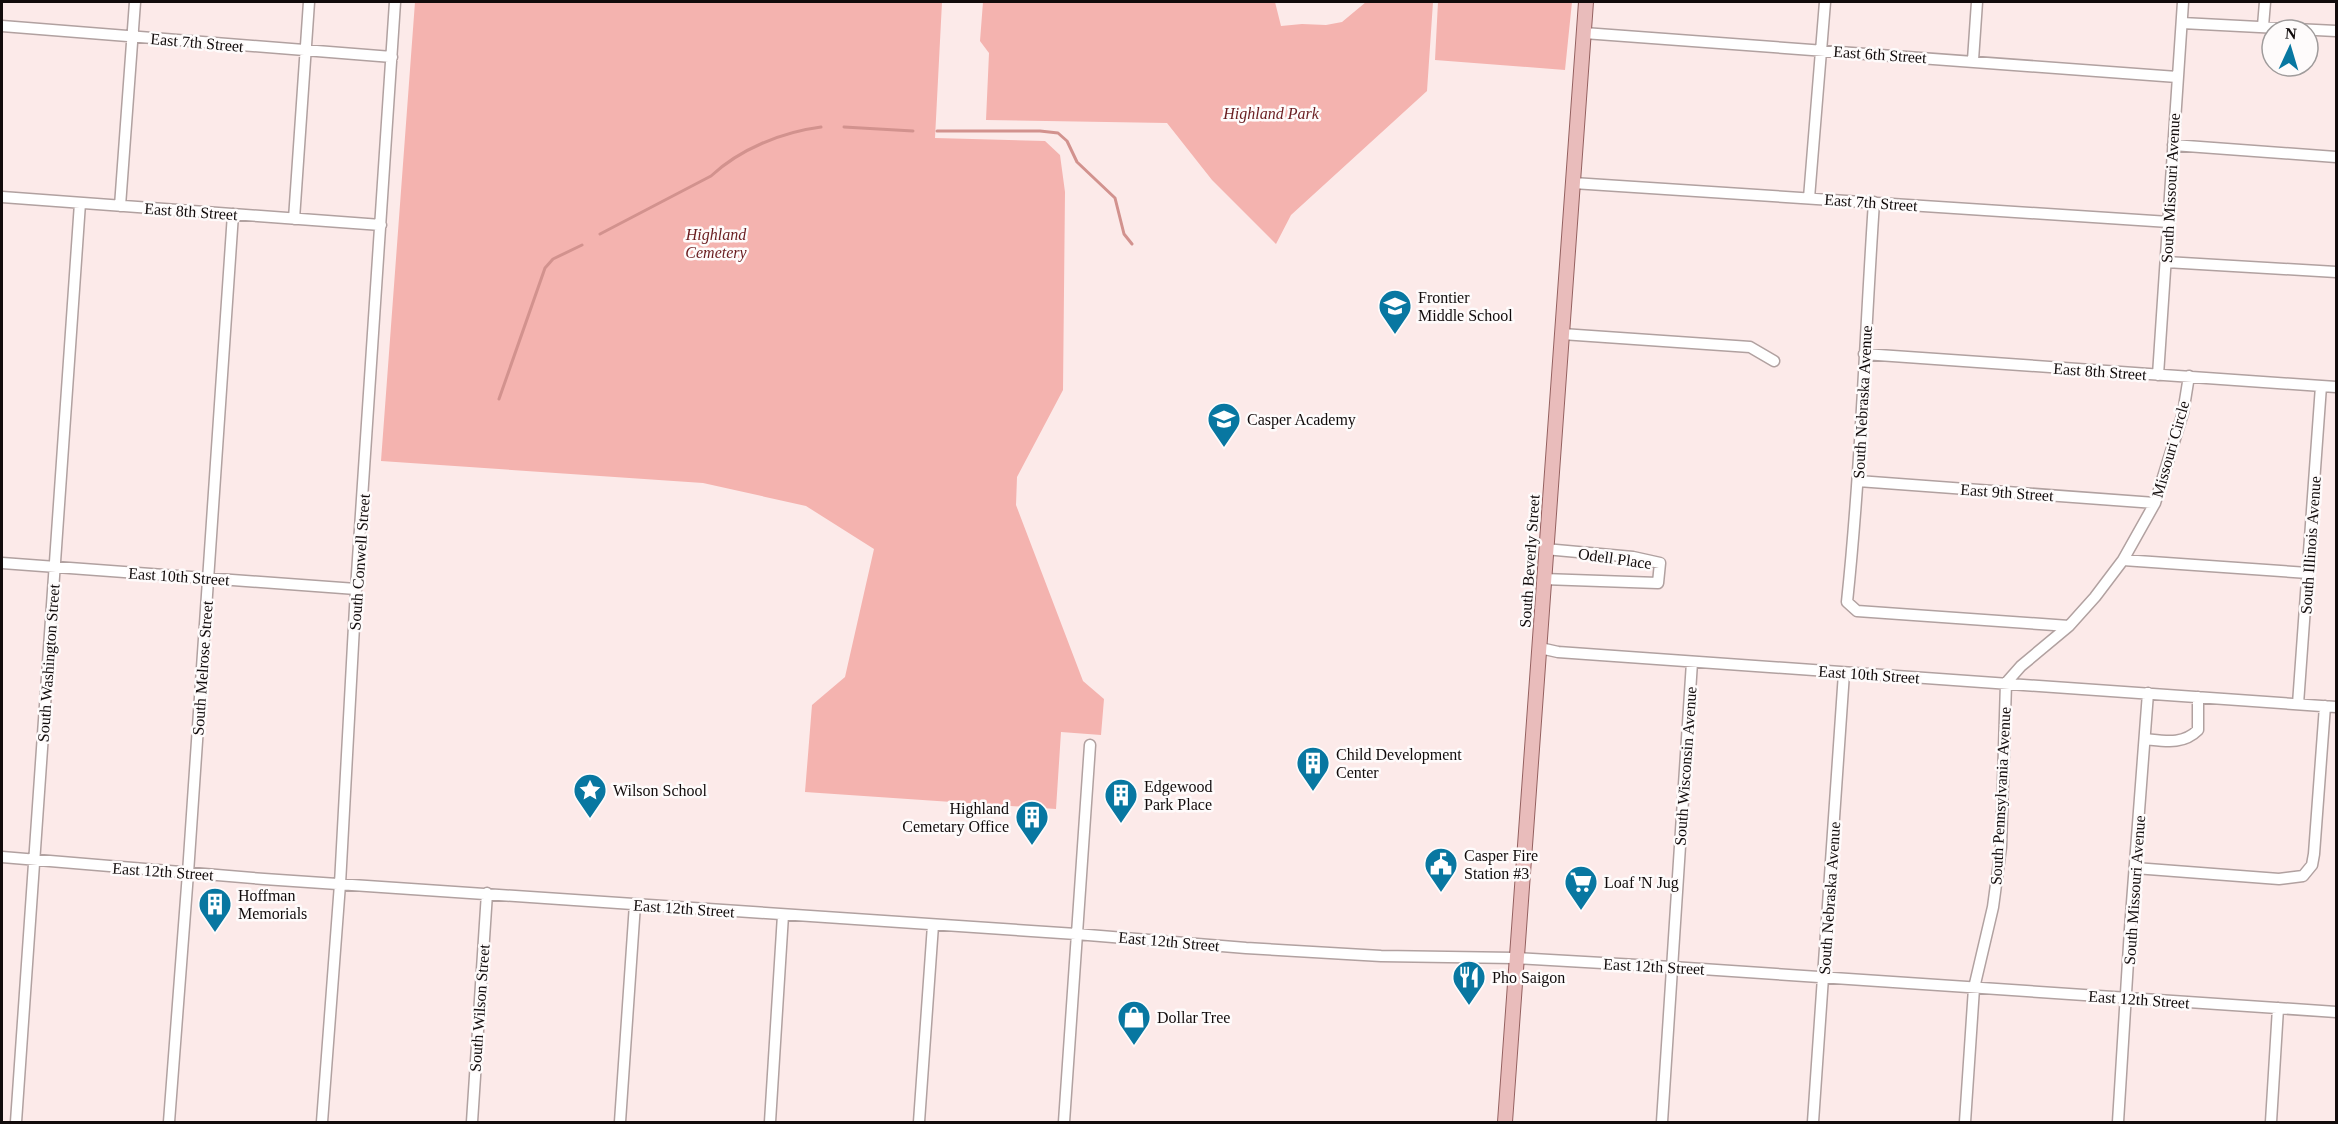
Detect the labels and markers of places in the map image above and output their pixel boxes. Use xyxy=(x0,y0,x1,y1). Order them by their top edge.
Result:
school or university icon: Frontier Middle School xyxy=(1377,288,1413,335)
place label: Frontier Middle School xyxy=(1418,289,1513,324)
school or university icon: Casper Academy xyxy=(1206,401,1242,448)
place label: Casper Academy xyxy=(1247,411,1356,429)
building icon: Child Development Center xyxy=(1295,745,1331,792)
place label: Child Development Center xyxy=(1336,746,1462,781)
place icon: Wilson School xyxy=(572,772,608,819)
building icon: Edgewood Park Place xyxy=(1103,777,1139,824)
place label: Edgewood Park Place xyxy=(1144,778,1212,813)
place label: Wilson School xyxy=(613,782,708,799)
building icon: Highland Cemetary Office xyxy=(1014,799,1050,846)
place label: Highland Cemetary Office xyxy=(902,800,1009,836)
public building icon: Casper Fire Station #3 xyxy=(1423,846,1459,893)
place label: Casper Fire Station #3 xyxy=(1464,847,1538,882)
supermarket icon: Loaf 'N Jug xyxy=(1563,864,1599,911)
place label: Loaf 'N Jug xyxy=(1604,874,1679,892)
building icon: Hoffman Memorials xyxy=(197,886,233,933)
place label: Hoffman Memorials xyxy=(238,887,307,922)
restaurant icon: Pho Saigon xyxy=(1451,959,1487,1006)
place label: Pho Saigon xyxy=(1492,969,1565,987)
shop icon: Dollar Tree xyxy=(1116,999,1152,1046)
place label: Dollar Tree xyxy=(1157,1009,1230,1026)

